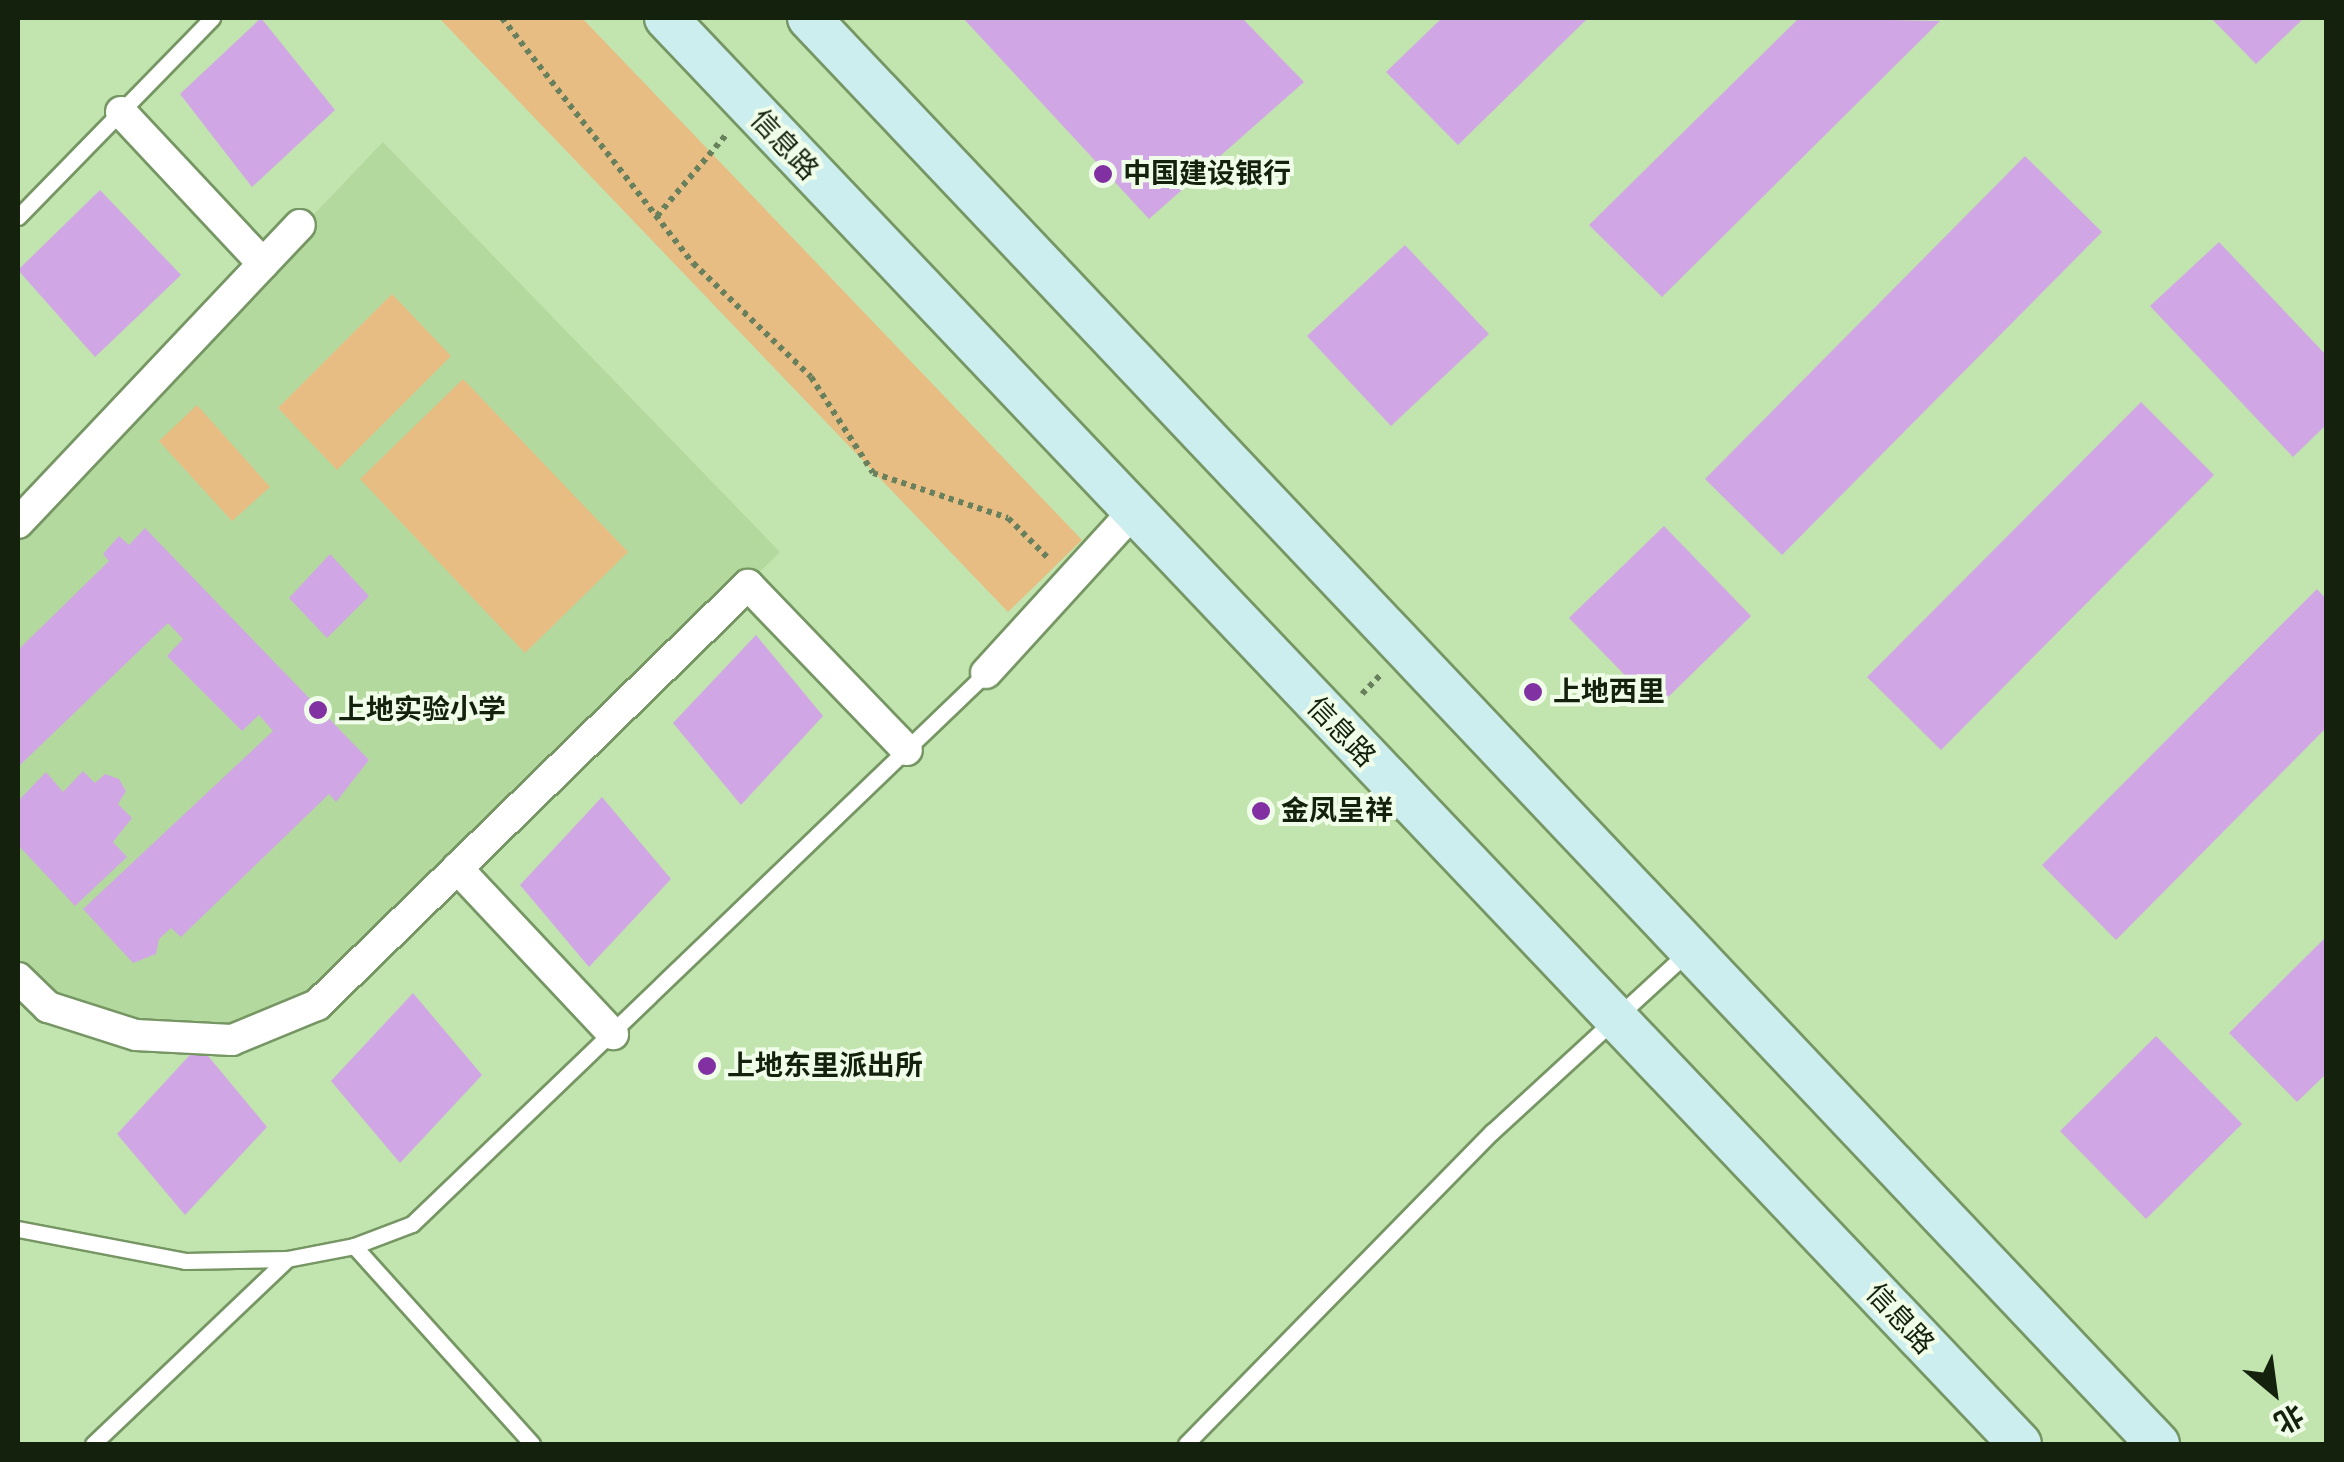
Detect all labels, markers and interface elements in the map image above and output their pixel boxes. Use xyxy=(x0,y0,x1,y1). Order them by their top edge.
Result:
street label: 信息路 xyxy=(743,103,825,187)
place label: 中国建设银行 xyxy=(1123,157,1291,191)
marker: 中国建设银行 xyxy=(1092,163,1114,185)
place label: 上地西里 xyxy=(1553,675,1665,709)
marker: 上地西里 xyxy=(1522,681,1544,703)
street label: 信息路 xyxy=(1300,690,1382,774)
place label: 上地实验小学 xyxy=(338,693,506,727)
marker: 上地实验小学 xyxy=(307,699,329,721)
place label: 金凤呈祥 xyxy=(1281,794,1393,828)
marker: 金凤呈祥 xyxy=(1250,800,1272,822)
place label: 上地东里派出所 xyxy=(727,1049,923,1083)
marker: 上地东里派出所 xyxy=(696,1055,718,1077)
street label: 信息路 xyxy=(1859,1277,1941,1361)
north arrow xyxy=(2224,1342,2324,1442)
text: 北 xyxy=(2269,1397,2309,1440)

